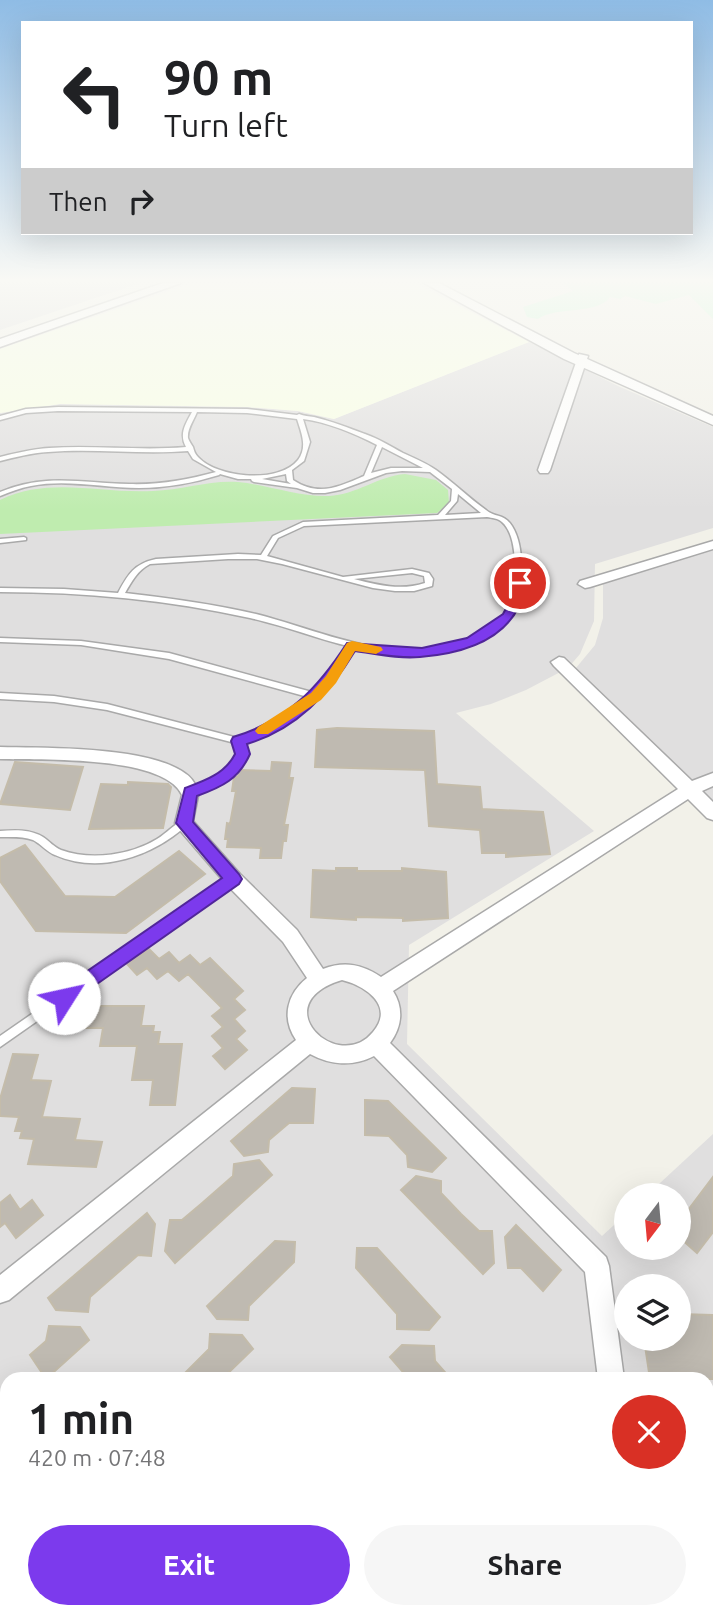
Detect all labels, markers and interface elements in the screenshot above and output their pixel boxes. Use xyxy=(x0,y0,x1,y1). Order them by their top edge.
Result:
icon: left xyxy=(49,49,140,140)
text: 90 m xyxy=(164,49,273,104)
text: Turn left xyxy=(164,107,288,143)
icon: right xyxy=(122,182,160,220)
text: Then xyxy=(49,187,108,216)
pin xyxy=(490,553,550,613)
icon: arrive xyxy=(501,564,539,602)
position arrow xyxy=(27,961,101,1035)
north arrow xyxy=(614,1183,691,1260)
map controls xyxy=(614,1183,691,1351)
button: layers xyxy=(614,1274,691,1351)
text: 1 min xyxy=(28,1395,134,1442)
button: close xyxy=(612,1395,686,1469)
text: 420 m · 07:48 xyxy=(28,1445,166,1470)
button: Exit xyxy=(28,1525,350,1605)
button: Share xyxy=(364,1525,686,1605)

